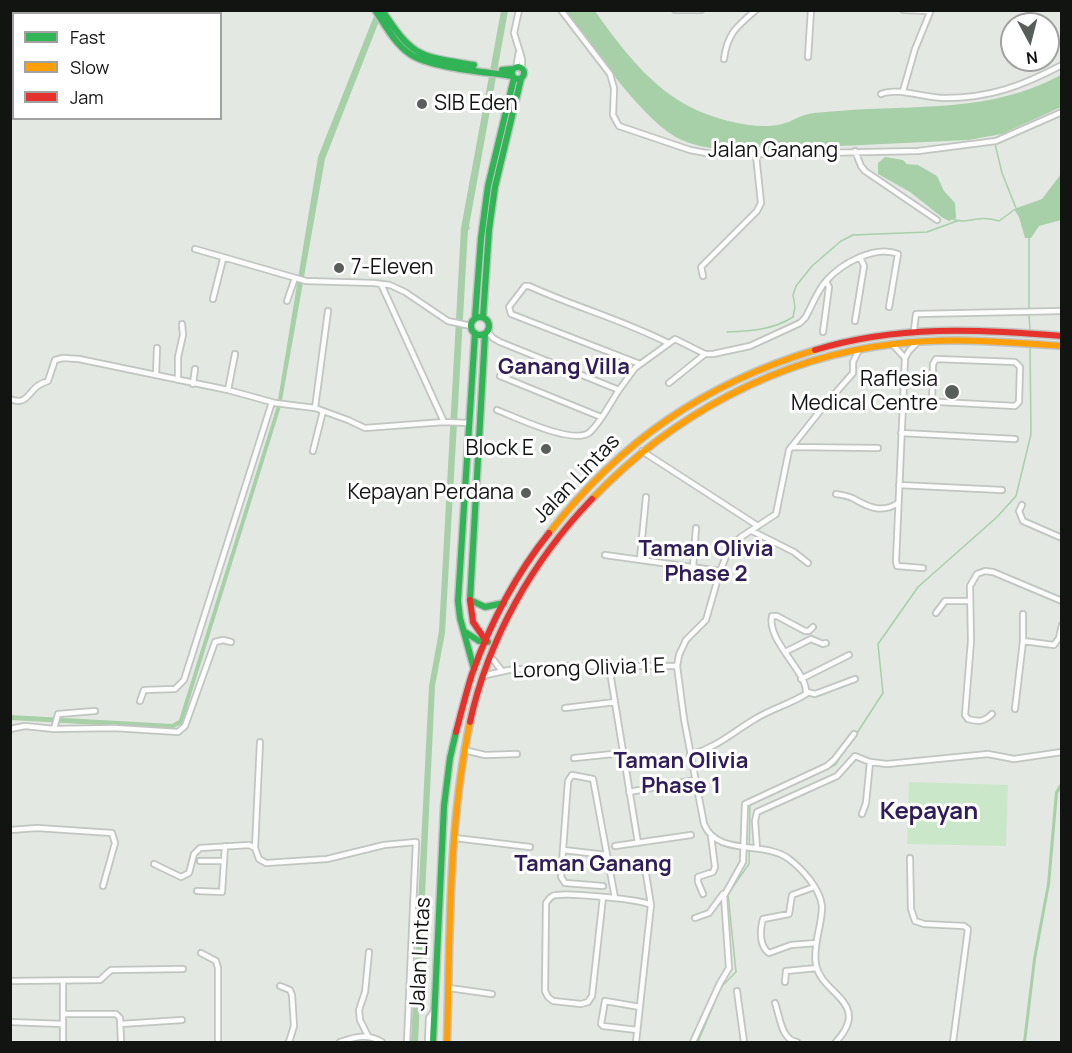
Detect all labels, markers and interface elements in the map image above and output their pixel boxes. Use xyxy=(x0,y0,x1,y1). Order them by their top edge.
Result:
legend xyxy=(12,12,222,120)
north arrow xyxy=(1000,12,1060,72)
text: Fast xyxy=(70,25,105,49)
text: N xyxy=(1025,46,1039,69)
text: Slow xyxy=(70,55,109,79)
text: Jam xyxy=(70,85,104,109)
place label: SIB Eden xyxy=(434,91,518,117)
marker: SIB Eden xyxy=(415,97,429,111)
street label: Jalan Ganang xyxy=(708,138,838,164)
place label: 7-Eleven xyxy=(351,255,433,281)
marker: 7-Eleven xyxy=(332,261,346,275)
district label: Ganang Villa xyxy=(498,355,630,381)
place label: Raflesia Medical Centre xyxy=(791,367,938,417)
marker: Raflesia Medical Centre xyxy=(943,383,961,401)
street label: Jalan Lintas xyxy=(528,429,626,529)
place label: Block E xyxy=(466,436,534,462)
marker: Block E xyxy=(539,442,553,456)
place label: Kepayan Perdana xyxy=(347,480,514,506)
marker: Kepayan Perdana xyxy=(519,486,533,500)
district label: Taman Olivia Phase 2 xyxy=(639,537,773,588)
street label: Lorong Olivia 1 E xyxy=(512,654,666,684)
district label: Taman Olivia Phase 1 xyxy=(614,749,748,800)
district label: Kepayan xyxy=(880,798,978,826)
district label: Taman Ganang xyxy=(514,852,672,878)
street label: Jalan Lintas xyxy=(405,896,437,1012)

